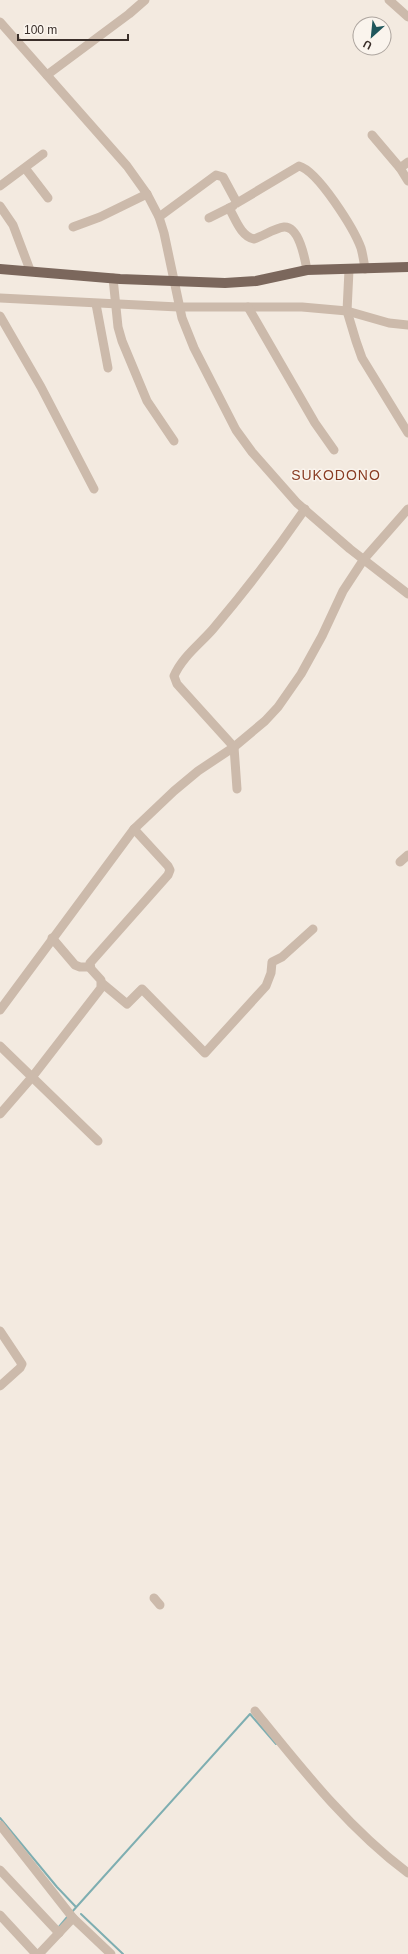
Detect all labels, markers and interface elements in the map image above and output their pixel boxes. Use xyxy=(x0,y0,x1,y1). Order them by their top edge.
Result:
scale bar xyxy=(18,16,128,42)
north arrow xyxy=(352,16,392,56)
text: 100 m xyxy=(24,23,57,37)
text: U xyxy=(361,38,374,52)
district label: SUKODONO xyxy=(291,467,381,483)

